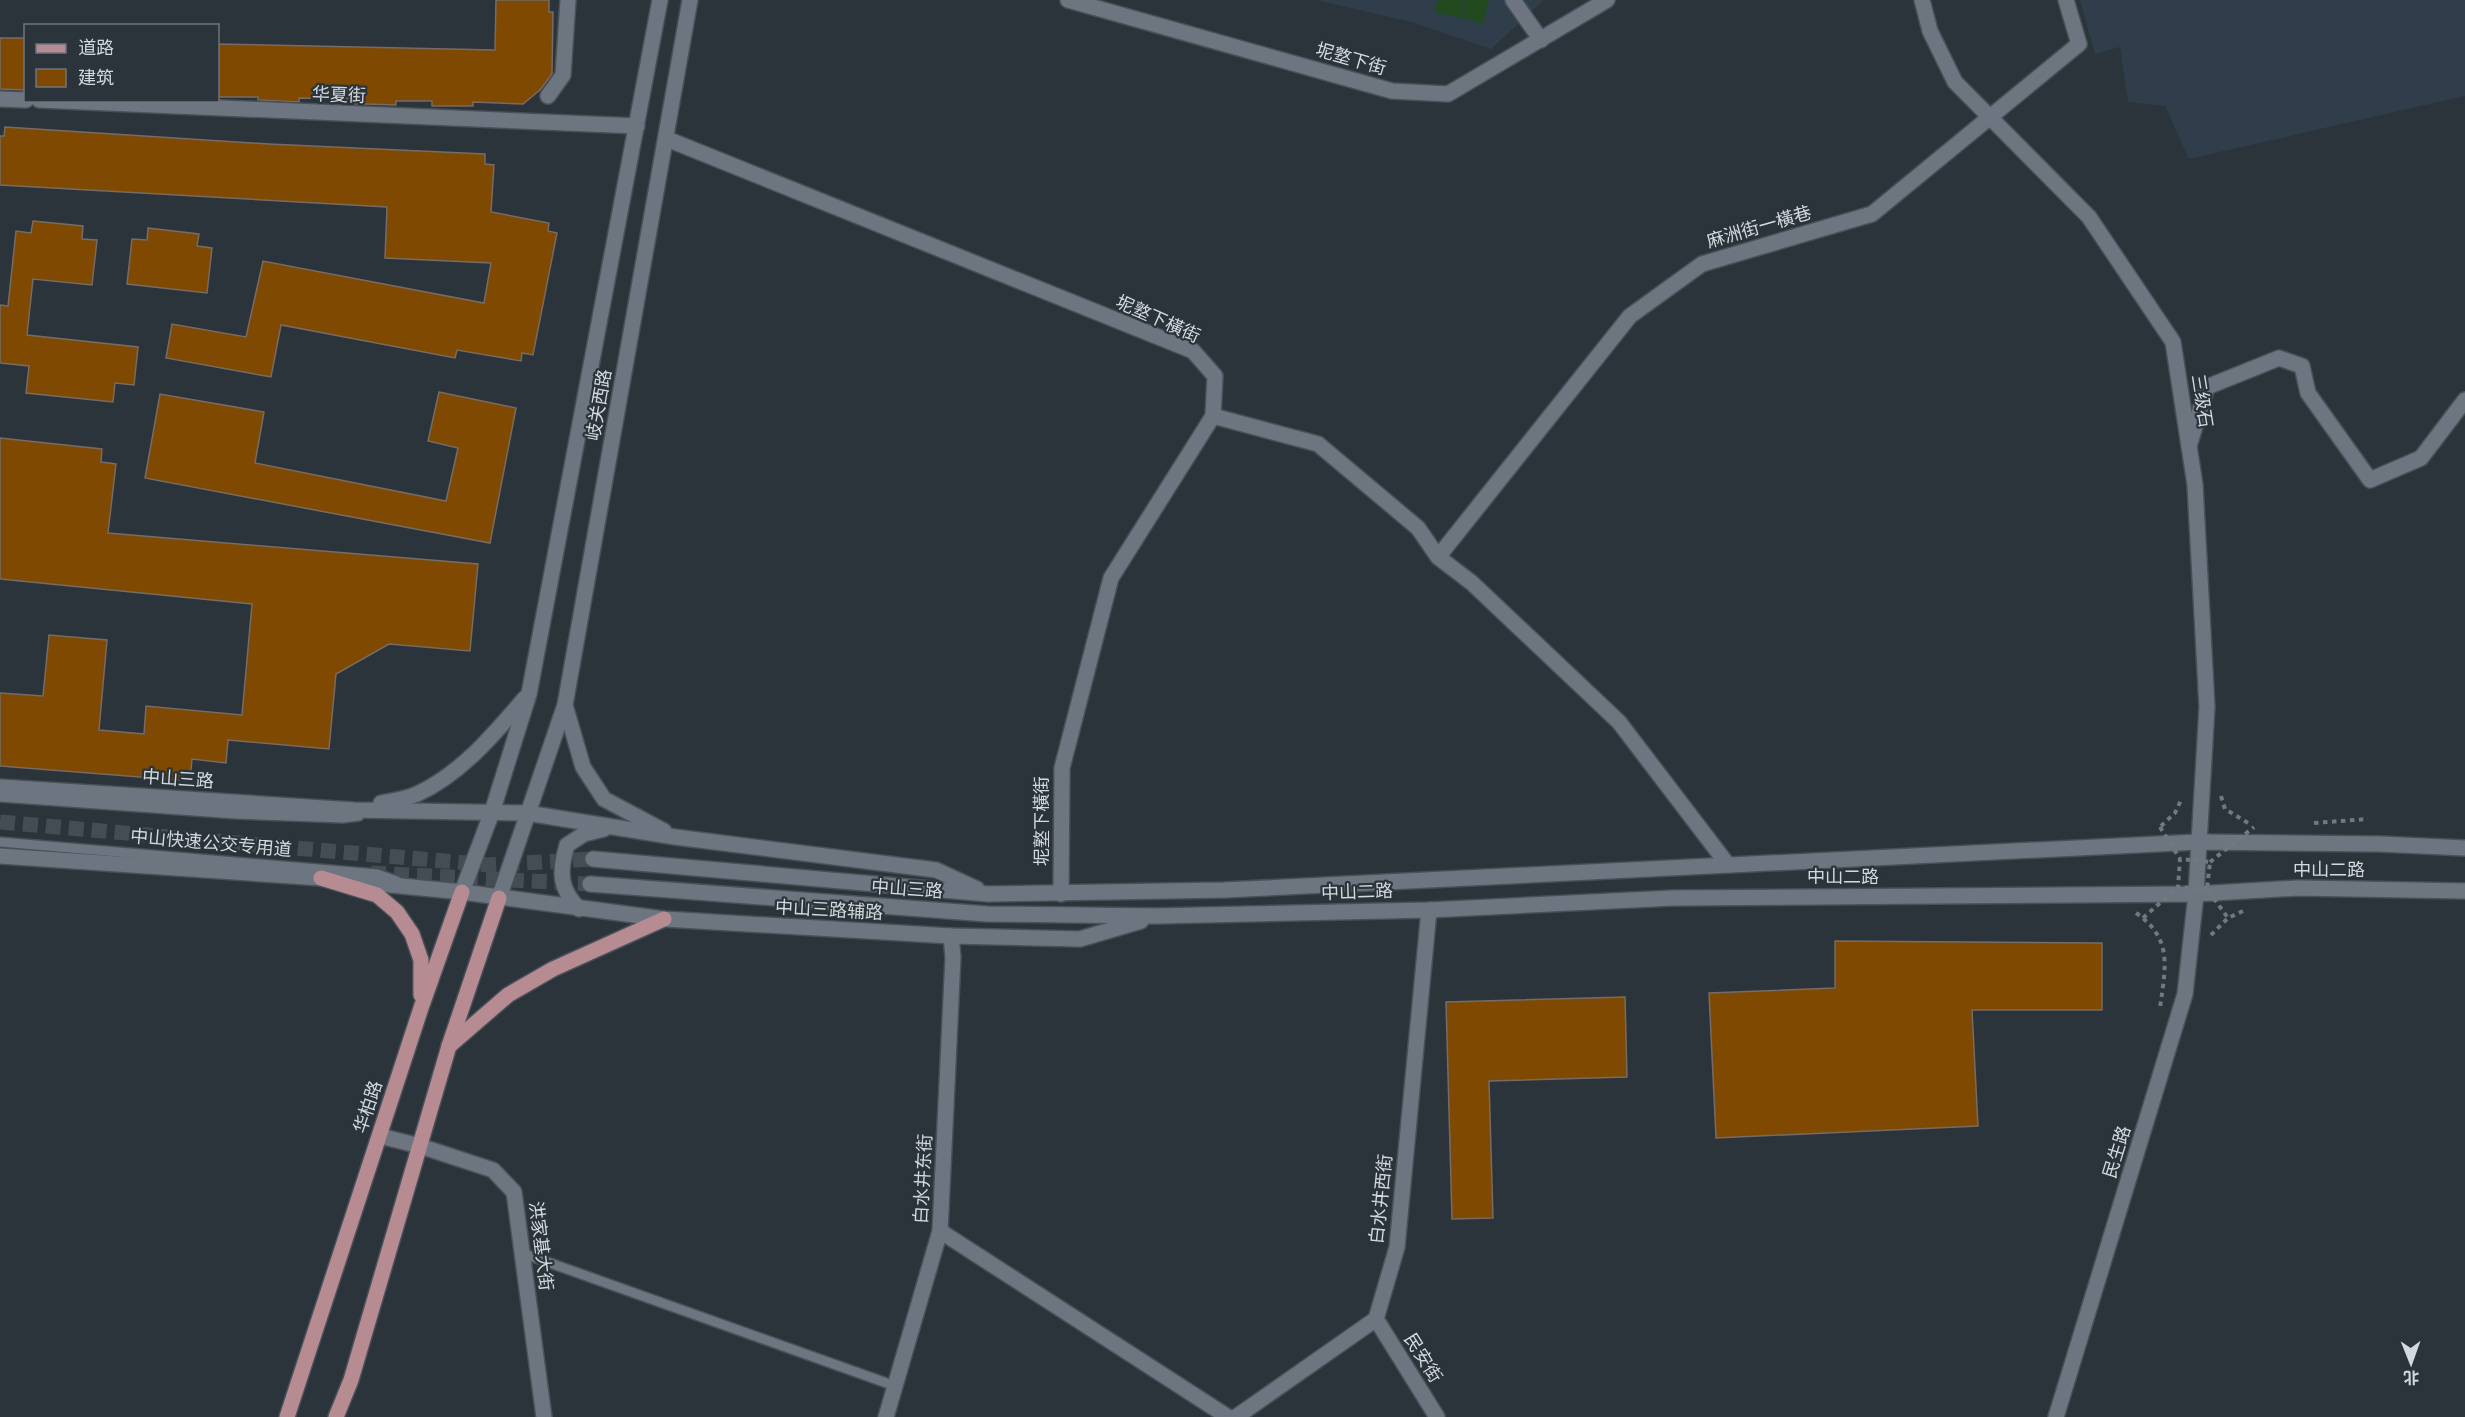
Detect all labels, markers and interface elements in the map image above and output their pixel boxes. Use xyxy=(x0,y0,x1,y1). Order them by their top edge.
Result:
legend xyxy=(24,24,219,102)
text: 道路 xyxy=(78,36,114,59)
street label: 坭墪下街 xyxy=(1313,38,1389,79)
text: 建筑 xyxy=(78,66,114,89)
street label: 华夏街 xyxy=(312,82,366,107)
street label: 麻洲街一橫巷 xyxy=(1704,201,1814,252)
street label: 坭墪下橫街 xyxy=(1112,290,1204,347)
street label: 岐关西路 xyxy=(581,367,616,442)
street label: 三级石 xyxy=(2187,372,2218,429)
street label: 中山三路 xyxy=(141,765,215,792)
street label: 坭墪下橫街 xyxy=(1030,776,1053,866)
street label: 中山快速公交专用道 xyxy=(129,824,293,861)
street label: 中山二路 xyxy=(2293,858,2365,881)
street label: 中山二路 xyxy=(1807,865,1879,888)
street label: 中山三路 xyxy=(870,875,944,902)
street label: 中山二路 xyxy=(1321,879,1393,904)
street label: 中山三路辅路 xyxy=(774,895,884,924)
street label: 华柏路 xyxy=(348,1078,387,1136)
street label: 民生路 xyxy=(2098,1123,2135,1181)
street label: 白水井东街 xyxy=(909,1133,936,1225)
street label: 白水井西街 xyxy=(1364,1153,1397,1245)
street label: 洪家基大街 xyxy=(525,1200,558,1292)
street label: 民安街 xyxy=(1399,1329,1447,1387)
north arrow xyxy=(2381,1333,2441,1393)
text: 北 xyxy=(2403,1368,2419,1388)

